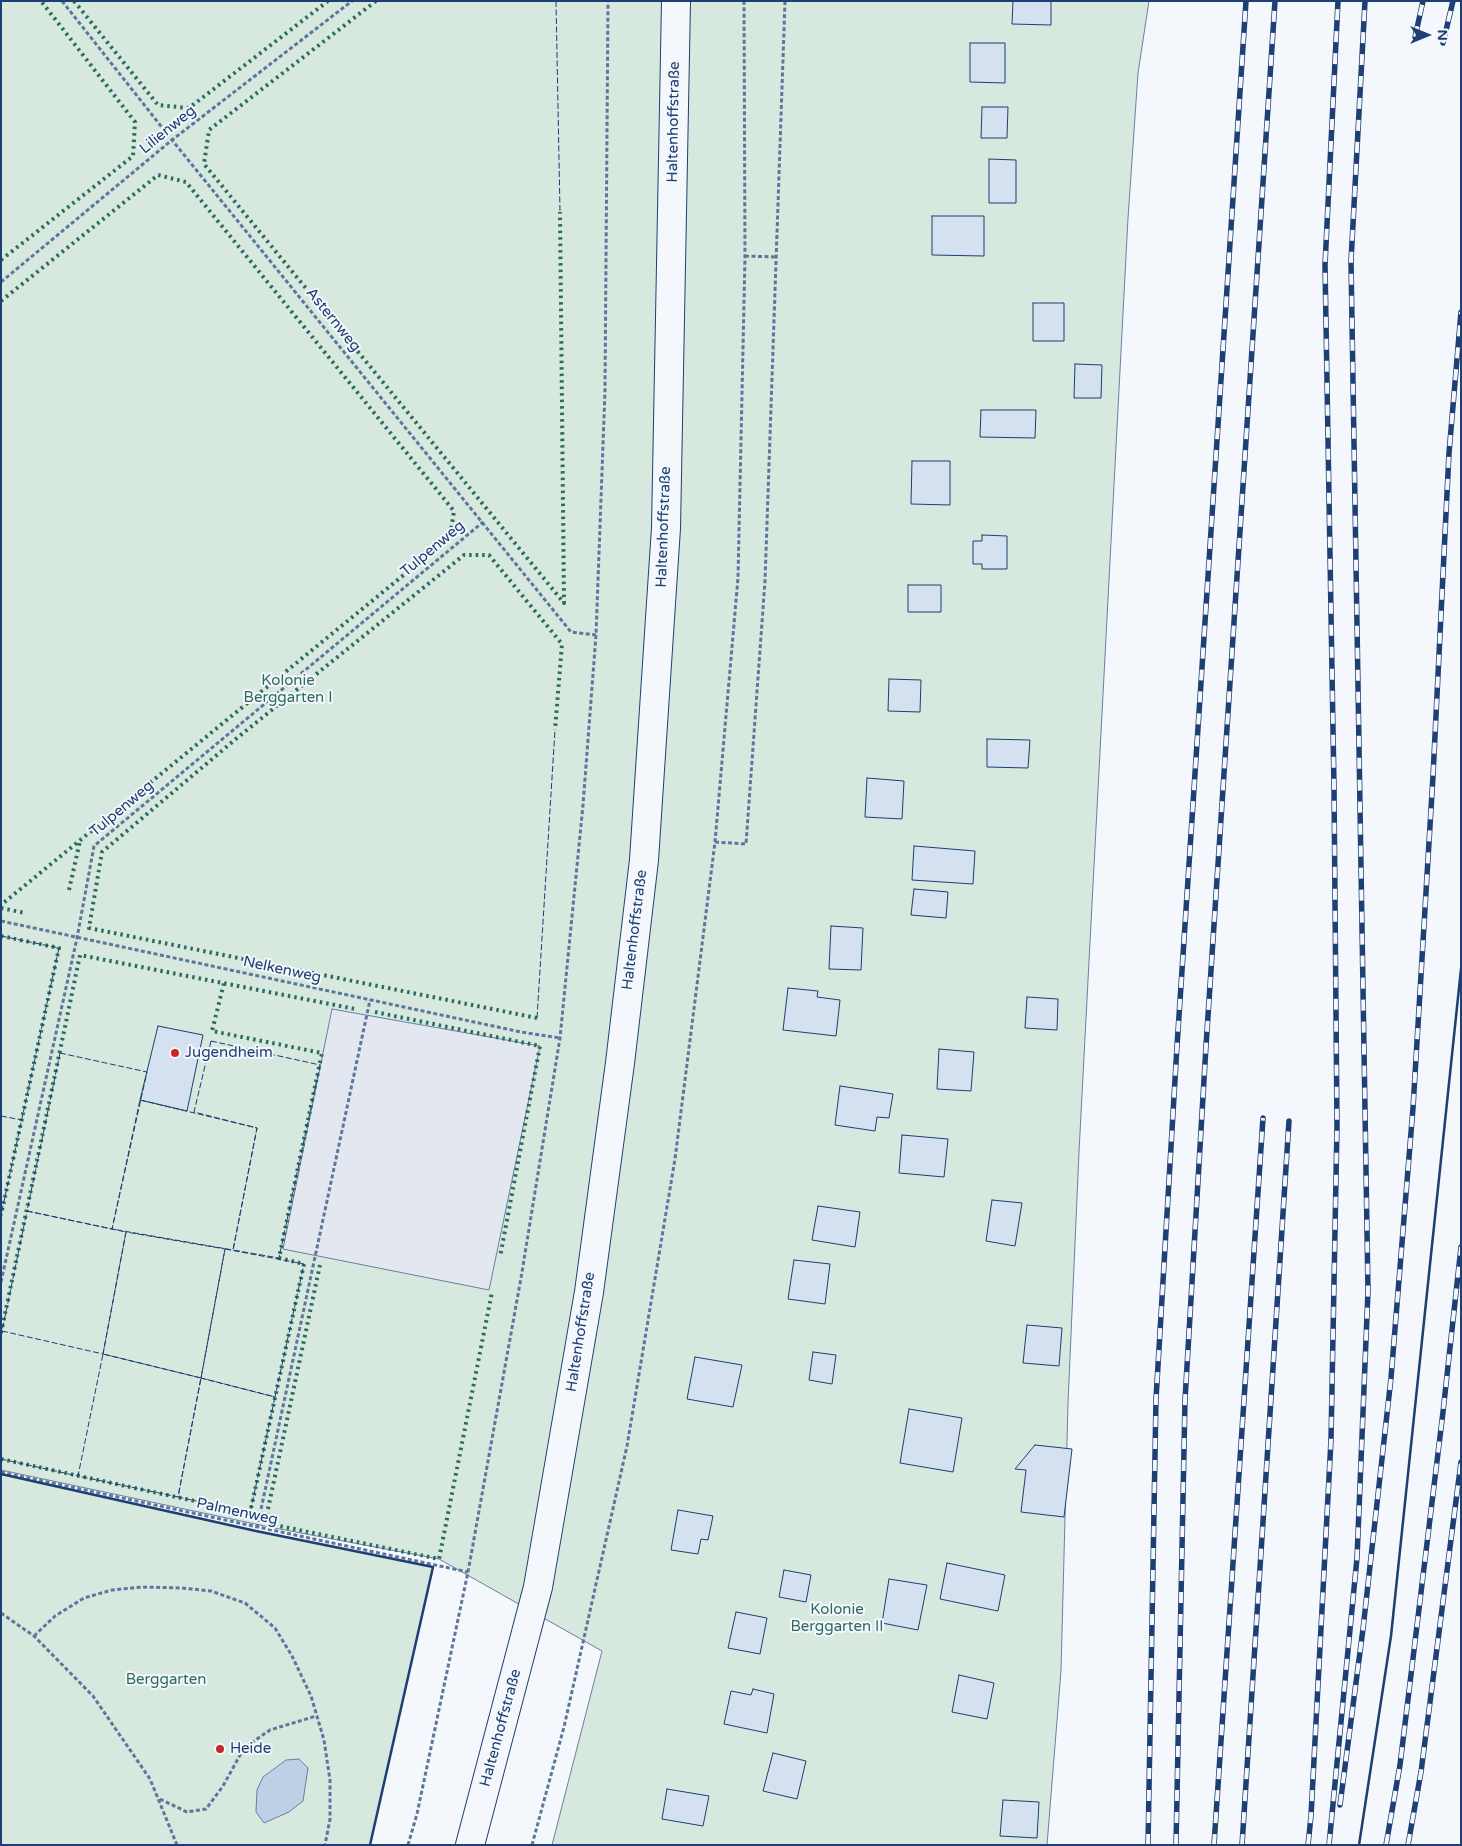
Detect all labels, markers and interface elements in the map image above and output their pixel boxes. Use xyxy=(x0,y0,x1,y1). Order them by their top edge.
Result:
north arrow xyxy=(1402,10,1452,60)
text: N xyxy=(1434,29,1451,41)
street label: Haltenhoffstraße xyxy=(664,61,684,183)
street label: Lilienweg xyxy=(136,102,200,158)
street label: Asternweg xyxy=(302,284,364,356)
street label: Haltenhoffstraße xyxy=(653,466,675,588)
street label: Tulpenweg xyxy=(397,517,469,581)
park label: Kolonie Berggarten I xyxy=(244,672,332,707)
street label: Tulpenweg xyxy=(86,777,158,841)
street label: Haltenhoffstraße xyxy=(619,869,651,991)
street label: Nelkenweg xyxy=(241,953,323,987)
place label: Jugendheim xyxy=(185,1044,273,1062)
marker: Jugendheim xyxy=(169,1047,181,1059)
street label: Haltenhoffstraße xyxy=(563,1271,599,1393)
street label: Palmenweg xyxy=(195,1495,279,1529)
park label: Kolonie Berggarten II xyxy=(790,1601,884,1636)
street label: Haltenhoffstraße xyxy=(477,1667,525,1789)
park label: Berggarten xyxy=(126,1671,206,1689)
place label: Heide xyxy=(230,1740,271,1758)
marker: Heide xyxy=(214,1743,226,1755)

